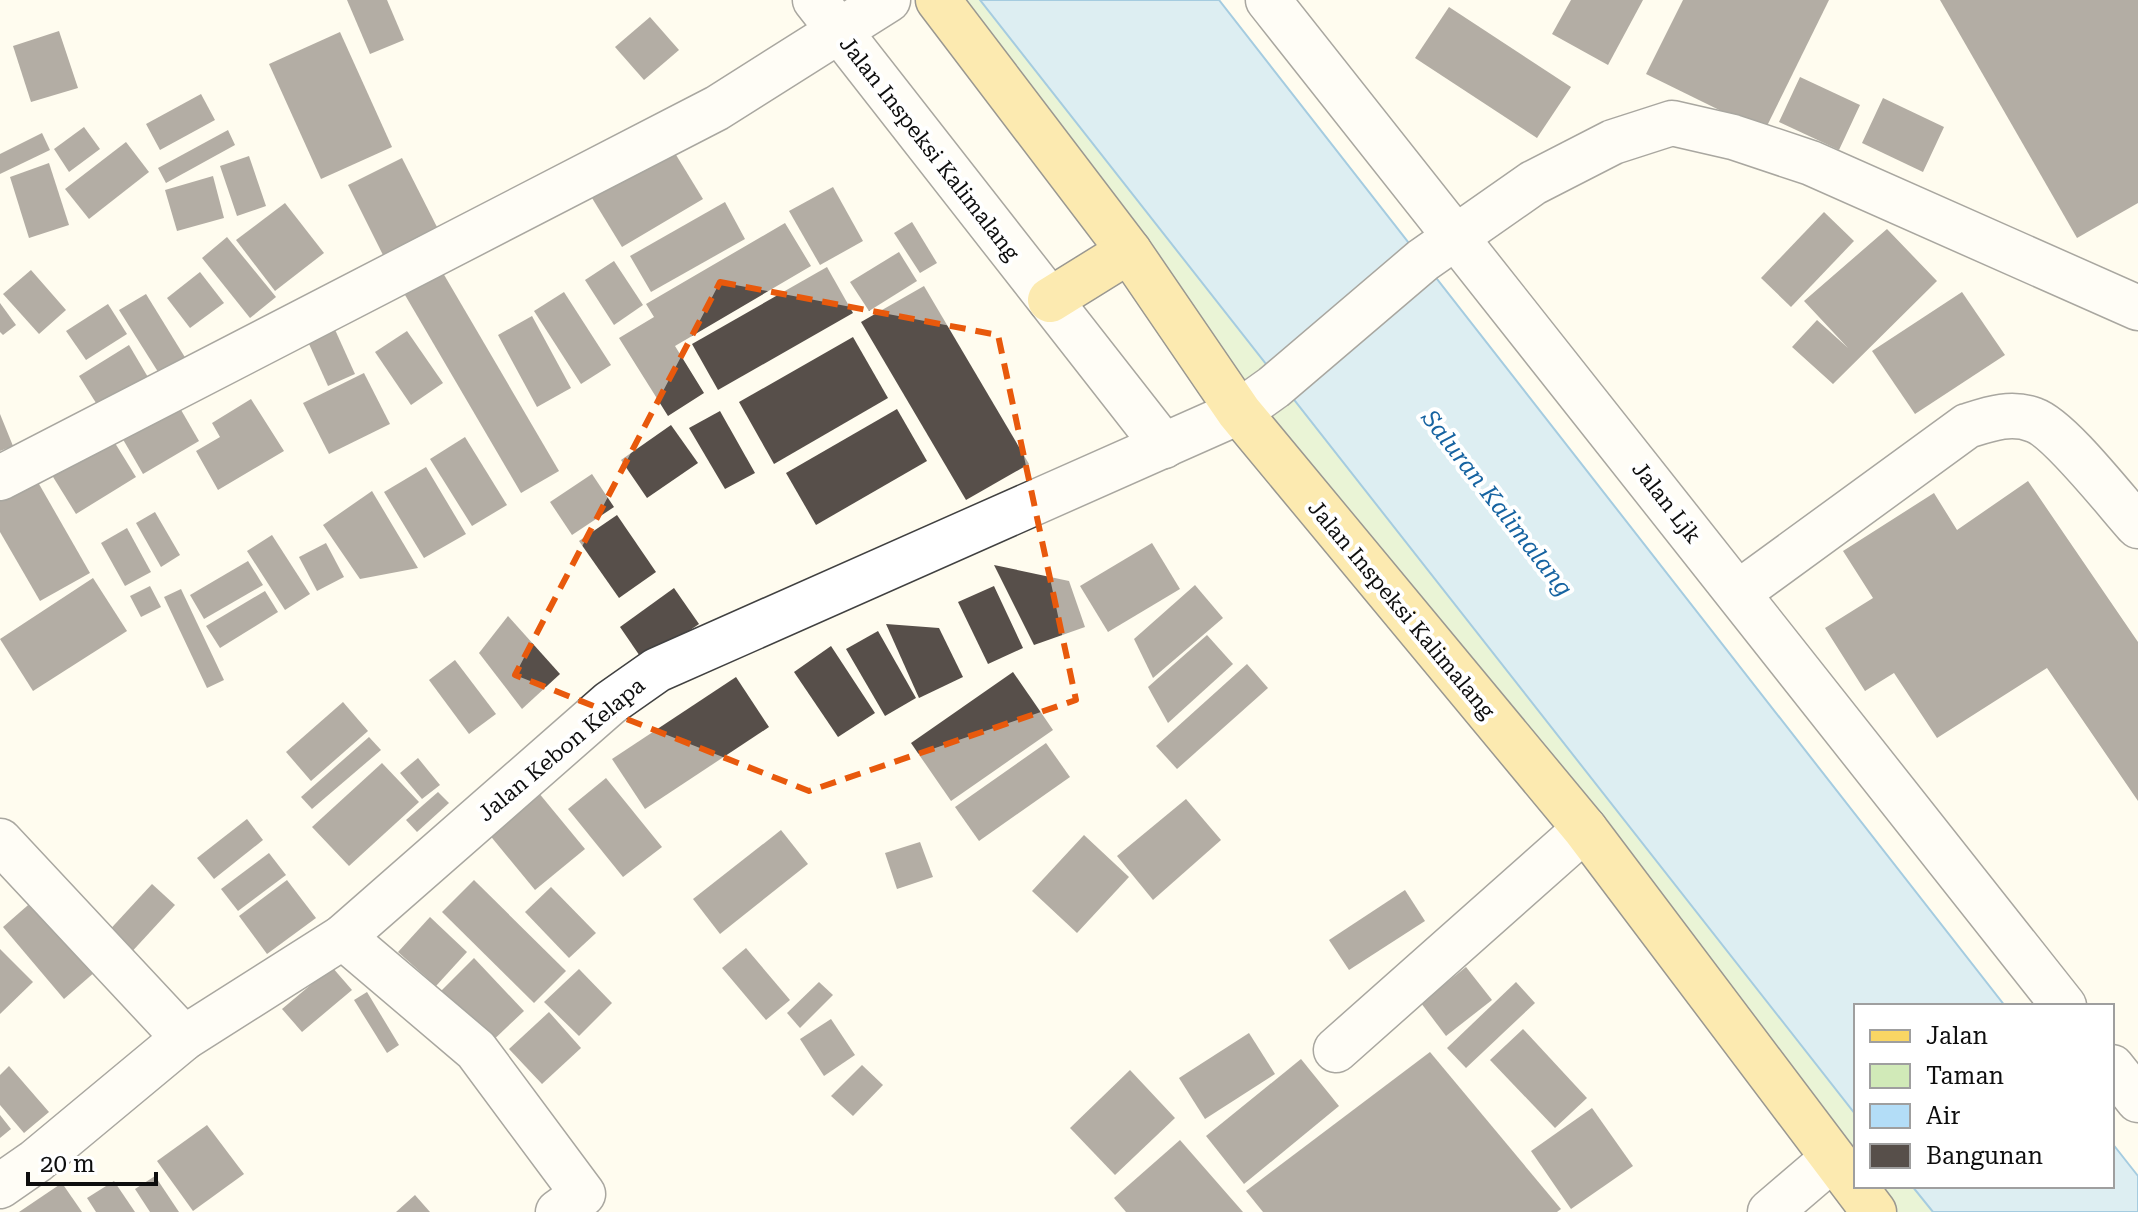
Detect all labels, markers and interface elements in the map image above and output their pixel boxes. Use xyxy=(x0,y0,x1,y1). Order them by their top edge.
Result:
street label: Jalan Inspeksi Kalimalang xyxy=(835,32,1025,265)
water label: Saluran Kalimalang xyxy=(1415,404,1578,602)
street label: Jalan Ljk xyxy=(1627,457,1706,548)
street label: Jalan Inspeksi Kalimalang xyxy=(1303,495,1501,724)
street label: Jalan Kebon Kelapa xyxy=(473,672,650,826)
legend xyxy=(1854,1004,2114,1188)
text: Jalan xyxy=(1926,1022,1988,1050)
text: Taman xyxy=(1926,1062,2004,1090)
text: Air xyxy=(1926,1102,1960,1130)
scale bar xyxy=(28,1136,156,1186)
text: Bangunan xyxy=(1926,1142,2043,1170)
text: 20 m xyxy=(40,1150,95,1178)

